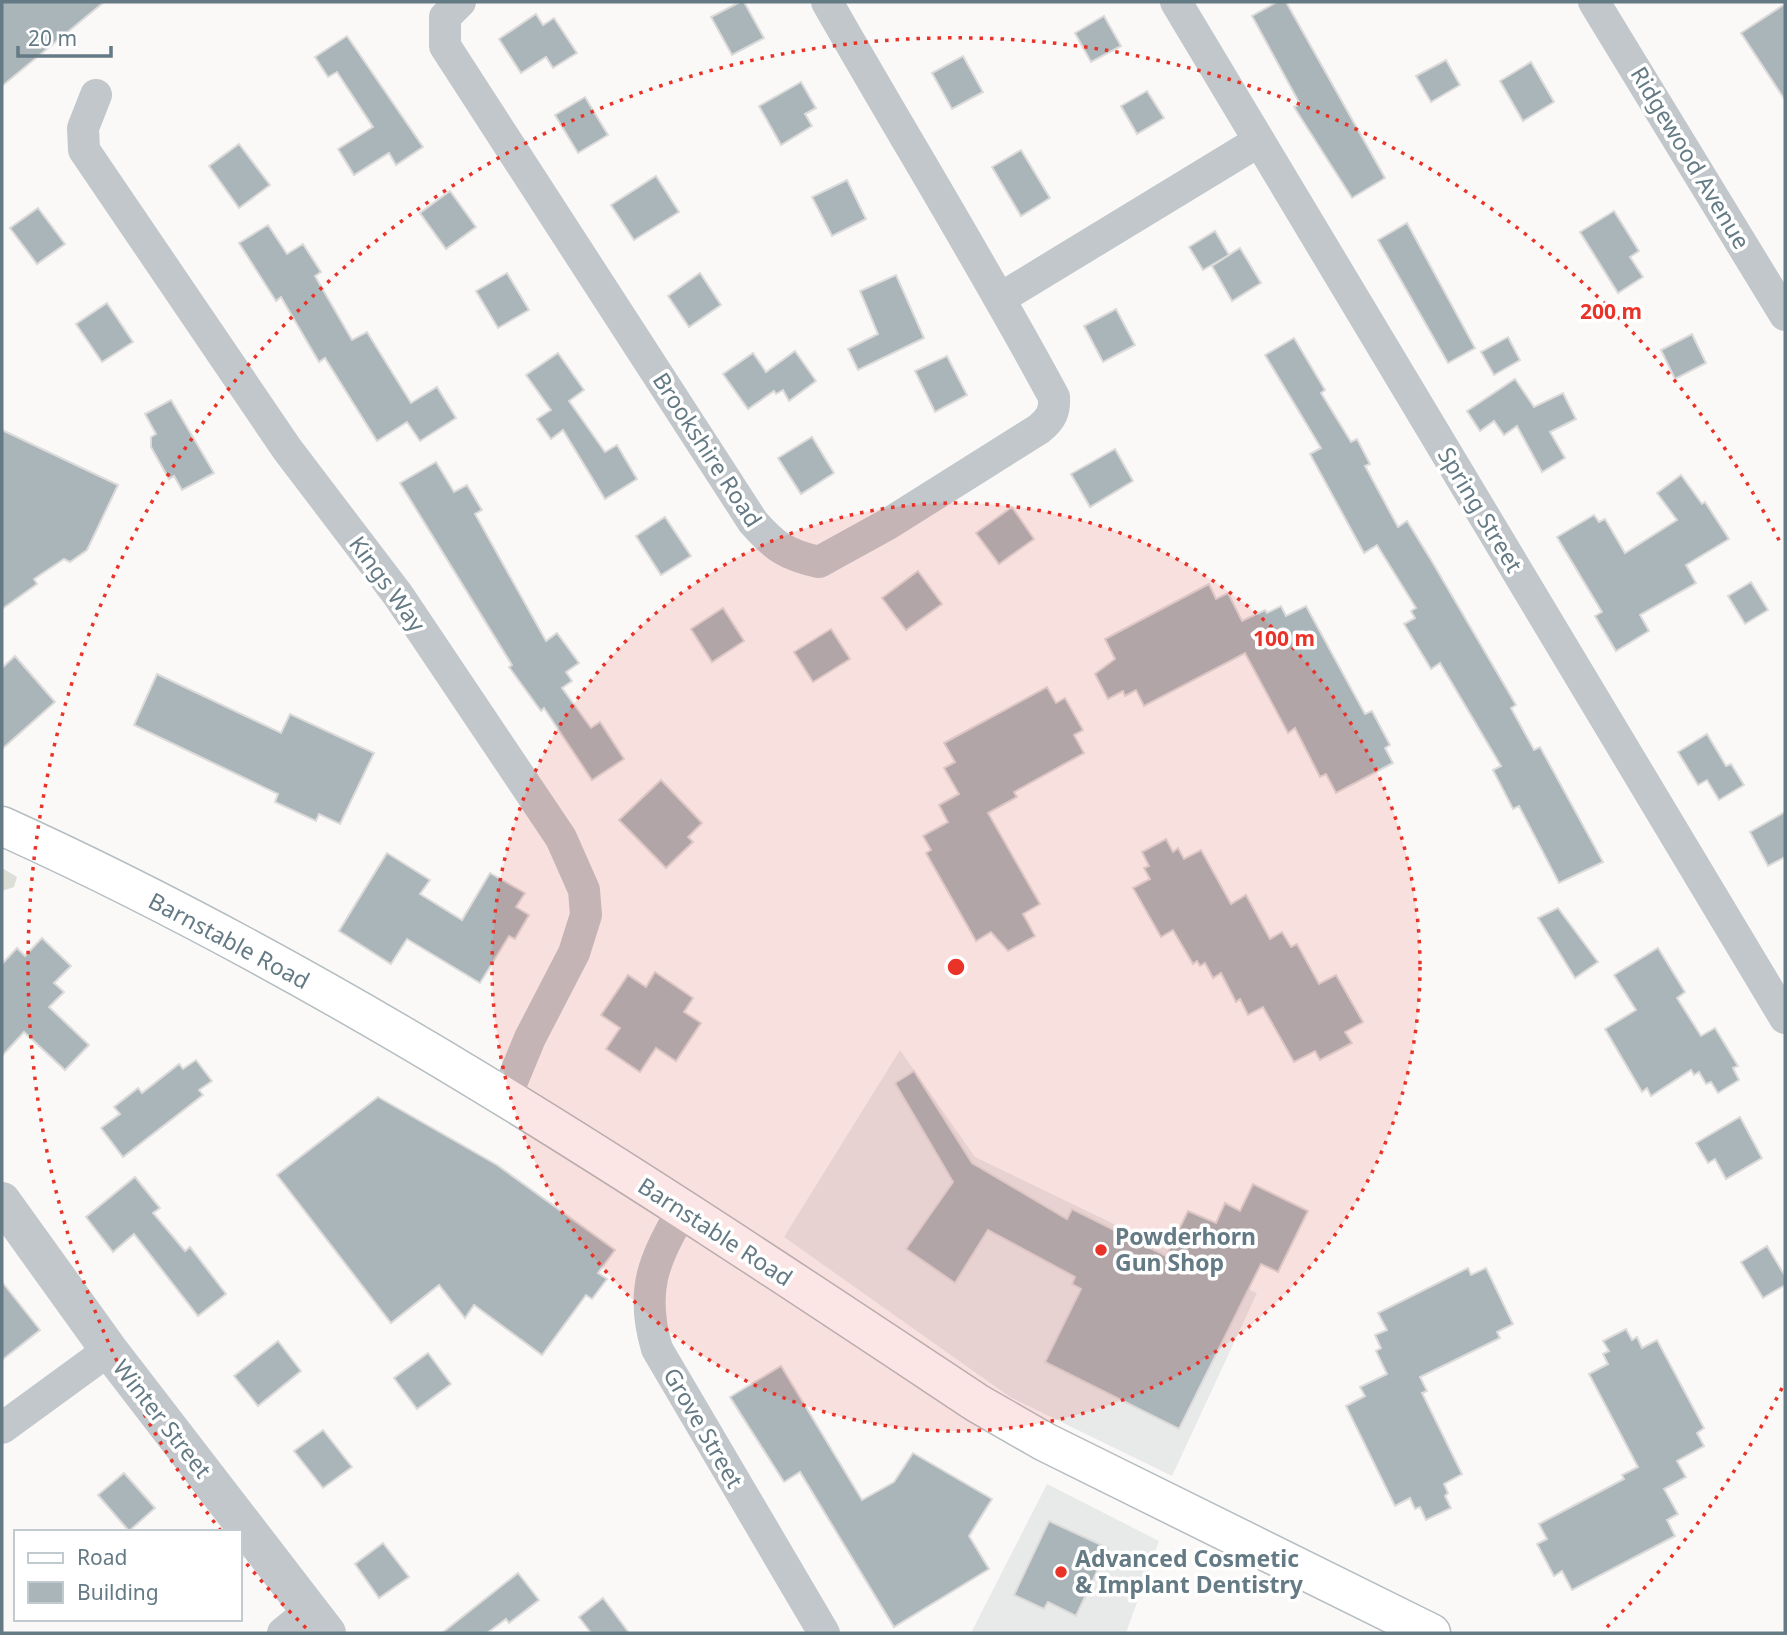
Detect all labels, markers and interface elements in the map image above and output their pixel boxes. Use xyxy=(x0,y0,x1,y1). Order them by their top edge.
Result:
scale bar xyxy=(18,14,110,58)
text: 20 m xyxy=(28,24,77,52)
street label: Ridgewood Avenue xyxy=(1624,60,1758,255)
text: 200 m xyxy=(1580,297,1642,325)
street label: Brookshire Road xyxy=(646,366,770,533)
street label: Spring Street xyxy=(1431,441,1531,578)
street label: Kings Way xyxy=(342,529,434,638)
text: 100 m xyxy=(1253,624,1315,652)
street label: Barnstable Road xyxy=(143,884,316,996)
centre of rings xyxy=(944,955,968,979)
street label: Barnstable Road xyxy=(632,1169,799,1293)
place label: Powderhorn Gun Shop xyxy=(1115,1220,1256,1278)
marker: Powderhorn Gun Shop xyxy=(1093,1242,1109,1258)
street label: Winter Street xyxy=(106,1352,219,1484)
street label: Grove Street xyxy=(656,1361,751,1494)
legend xyxy=(14,1530,242,1621)
place label: Advanced Cosmetic & Implant Dentistry xyxy=(1075,1542,1304,1600)
text: Road xyxy=(77,1543,127,1571)
marker: Advanced Cosmetic & Implant Dentistry xyxy=(1053,1564,1069,1580)
text: Building xyxy=(77,1578,159,1606)

